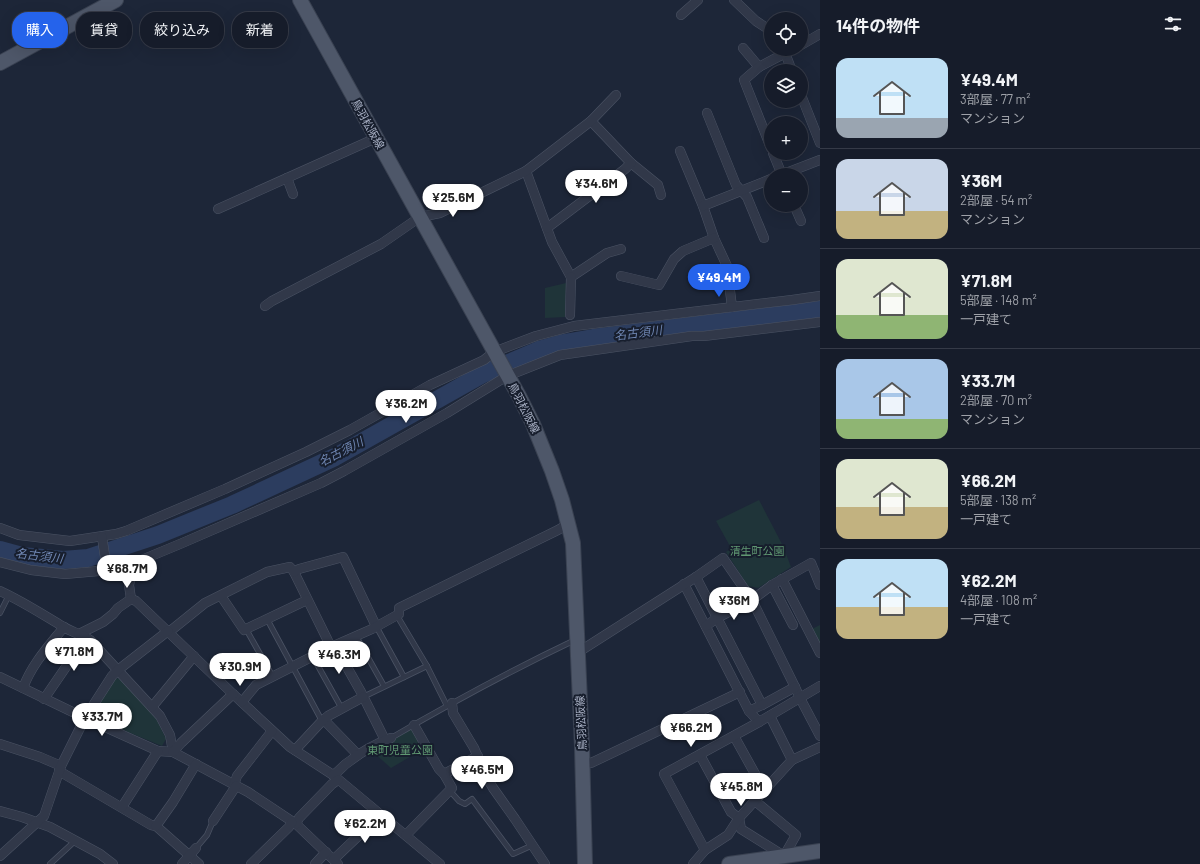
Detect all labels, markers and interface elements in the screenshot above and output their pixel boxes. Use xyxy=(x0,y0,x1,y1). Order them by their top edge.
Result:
chip: 購入 xyxy=(12,12,68,48)
chip: 賃貸 xyxy=(76,12,132,48)
chip: 絞り込み xyxy=(140,12,224,48)
chip: 新着 xyxy=(232,12,288,48)
map controls xyxy=(764,12,808,212)
button: locate xyxy=(764,12,808,56)
icon: filters xyxy=(1162,13,1184,35)
text: 14件の物件 xyxy=(836,15,920,35)
button: layers xyxy=(764,64,808,108)
text: ¥49.4M xyxy=(960,69,1018,89)
icon: home xyxy=(868,74,916,122)
text: 3部屋 · 77 m² xyxy=(960,91,1031,107)
street label: 鳥羽松阪線 xyxy=(349,97,387,151)
text: マンション xyxy=(960,110,1025,126)
button: + xyxy=(764,116,808,160)
button: − xyxy=(764,168,808,212)
pin: ¥34.6M xyxy=(563,170,629,204)
text: ¥36M xyxy=(960,170,1002,190)
text: ¥34.6M xyxy=(574,175,618,191)
icon: home xyxy=(868,175,916,223)
pin: ¥25.6M xyxy=(420,184,486,218)
text: ¥25.6M xyxy=(432,189,475,205)
text: 2部屋 · 54 m² xyxy=(960,192,1032,208)
text: マンション xyxy=(960,211,1025,227)
pin: ¥49.4M xyxy=(686,264,752,298)
text: ¥49.4M xyxy=(697,269,741,285)
text: ¥71.8M xyxy=(960,270,1012,290)
icon: home xyxy=(868,275,916,323)
text: 5部屋 · 148 m² xyxy=(960,292,1037,308)
text: 一戸建て xyxy=(960,311,1012,327)
water label: 名古須川 xyxy=(613,322,665,342)
text: ¥33.7M xyxy=(960,370,1015,390)
icon: home xyxy=(868,375,916,423)
street label: 鳥羽松阪線 xyxy=(506,380,543,435)
pin: ¥36.2M xyxy=(373,390,439,424)
text: 2部屋 · 70 m² xyxy=(960,392,1032,408)
text: ¥36.2M xyxy=(384,395,428,411)
text: マンション xyxy=(960,411,1025,427)
water label: 名古須川 xyxy=(316,433,367,468)
text: ¥66.2M xyxy=(960,470,1016,490)
icon: home xyxy=(868,475,916,523)
text: 5部屋 · 138 m² xyxy=(960,492,1036,508)
text: 一戸建て xyxy=(960,511,1012,527)
park label: 清生町公園 xyxy=(730,544,785,557)
water label: 名古須川 xyxy=(14,545,66,565)
pin: ¥68.7M xyxy=(94,555,160,589)
text: ¥68.7M xyxy=(106,560,148,576)
text: ¥62.2M xyxy=(960,570,1017,590)
icon: home xyxy=(868,575,916,623)
pin: ¥36M xyxy=(710,587,758,621)
text: ¥36M xyxy=(718,592,750,608)
text: 4部屋 · 108 m² xyxy=(960,592,1037,608)
text: 一戸建て xyxy=(960,611,1012,627)
pin: ¥71.8M xyxy=(41,638,107,672)
pin: ¥46.3M xyxy=(306,641,372,675)
text: ¥71.8M xyxy=(54,643,94,659)
text: ¥46.3M xyxy=(317,646,361,662)
pin: ¥30.9M xyxy=(207,653,273,687)
text: ¥30.9M xyxy=(218,658,262,674)
street label: 鳥羽松阪線 xyxy=(573,695,588,751)
pin: ¥33.7M xyxy=(69,703,135,737)
text: ¥33.7M xyxy=(81,708,123,724)
pin: ¥66.2M xyxy=(658,714,724,748)
text: ¥66.2M xyxy=(670,719,712,735)
park label: 東町児童公園 xyxy=(367,743,433,756)
pin: ¥46.5M xyxy=(449,756,515,790)
text: ¥46.5M xyxy=(460,761,504,777)
pin: ¥45.8M xyxy=(708,773,774,807)
text: ¥45.8M xyxy=(719,778,763,794)
pin: ¥62.2M xyxy=(332,810,398,844)
text: ¥62.2M xyxy=(343,815,387,831)

